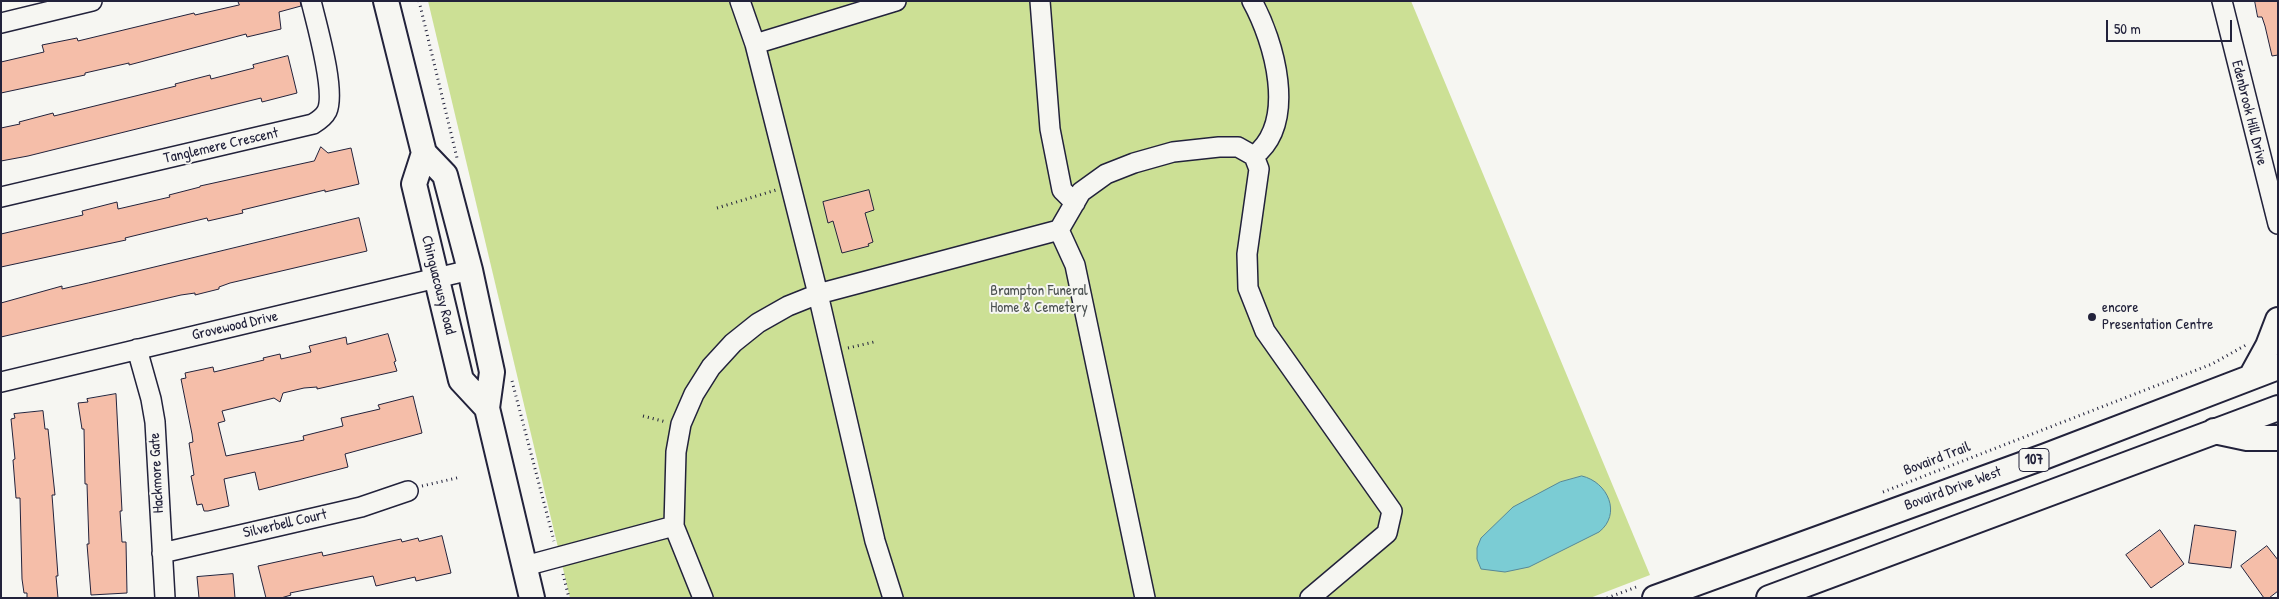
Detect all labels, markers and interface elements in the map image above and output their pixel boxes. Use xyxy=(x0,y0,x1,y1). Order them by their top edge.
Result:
scale bar xyxy=(2109,10,2235,42)
text: 50 m xyxy=(2114,18,2141,39)
street label: Edenbrook Hill Drive xyxy=(2227,59,2271,167)
street label: Tanglemere Crescent xyxy=(162,124,280,168)
street label: Chinguacousy Road xyxy=(417,234,459,336)
park label: Brampton Funeral Home & Cemetery xyxy=(990,282,1088,317)
place label: encore Presentation Centre xyxy=(2102,299,2213,334)
street label: Grovewood Drive xyxy=(190,307,280,345)
marker: encore Presentation Centre xyxy=(2086,311,2098,323)
street label: Hackmore Gate xyxy=(146,432,168,514)
street label: Bovaird Trail xyxy=(1901,438,1973,480)
road number: 107 xyxy=(2019,448,2049,472)
street label: Bovaird Drive West xyxy=(1902,463,2004,515)
street label: Silverbell Court xyxy=(241,506,329,542)

